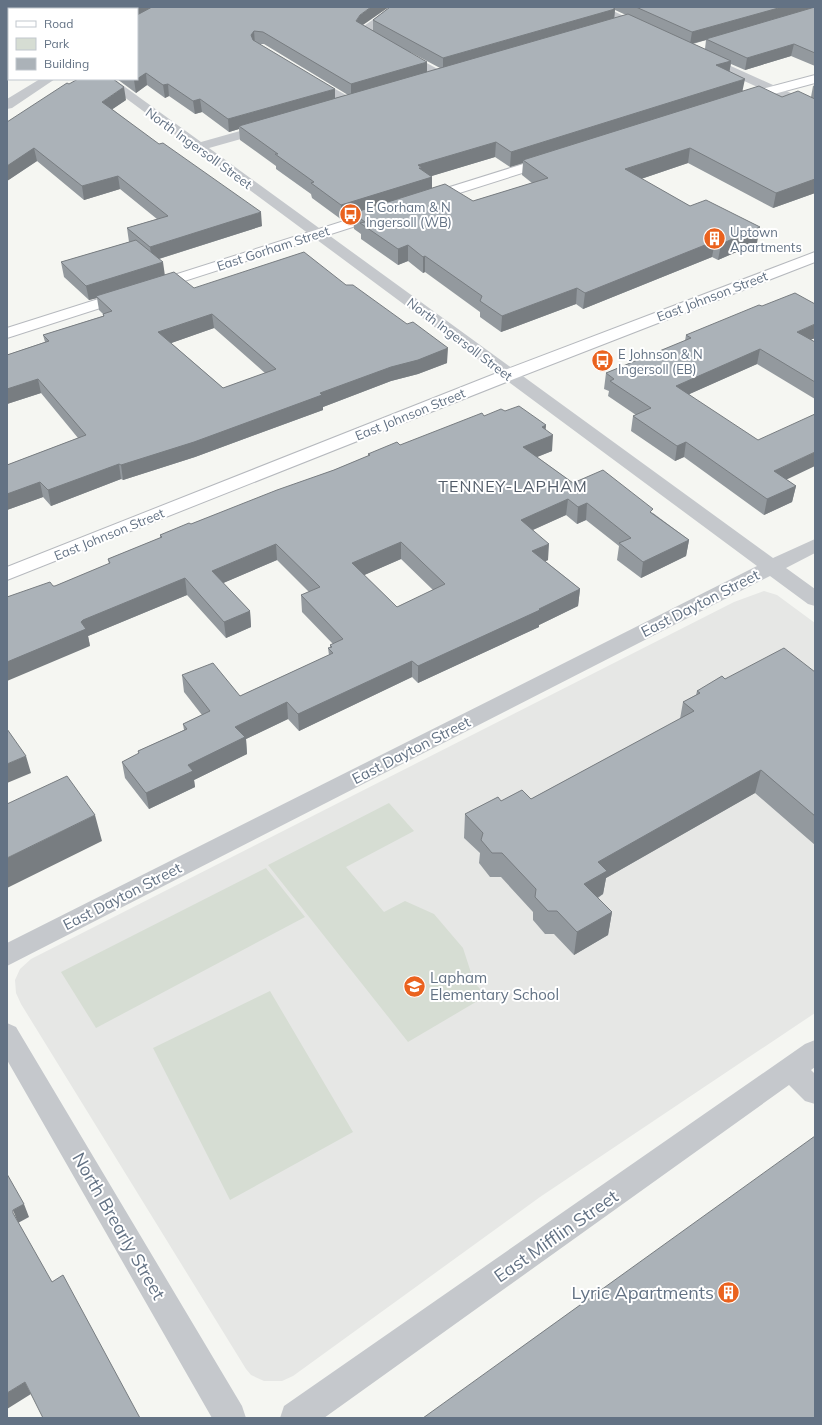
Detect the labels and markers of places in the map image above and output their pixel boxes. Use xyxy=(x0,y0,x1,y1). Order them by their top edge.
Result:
place label: E Gorham & N Ingersoll (WB) xyxy=(366,199,452,230)
bus stop icon: E Gorham & N Ingersoll (WB) xyxy=(337,201,363,227)
place label: Uptown Apartments xyxy=(730,224,802,255)
building icon: Uptown Apartments xyxy=(701,226,727,252)
place label: E Johnson & N Ingersoll (EB) xyxy=(618,346,703,377)
bus stop icon: E Johnson & N Ingersoll (EB) xyxy=(590,348,616,374)
place label: Lapham Elementary School xyxy=(430,968,559,1004)
school or university icon: Lapham Elementary School xyxy=(402,973,428,999)
building icon: Lyric Apartments xyxy=(716,1279,742,1305)
place label: Lyric Apartments xyxy=(571,1281,714,1304)

